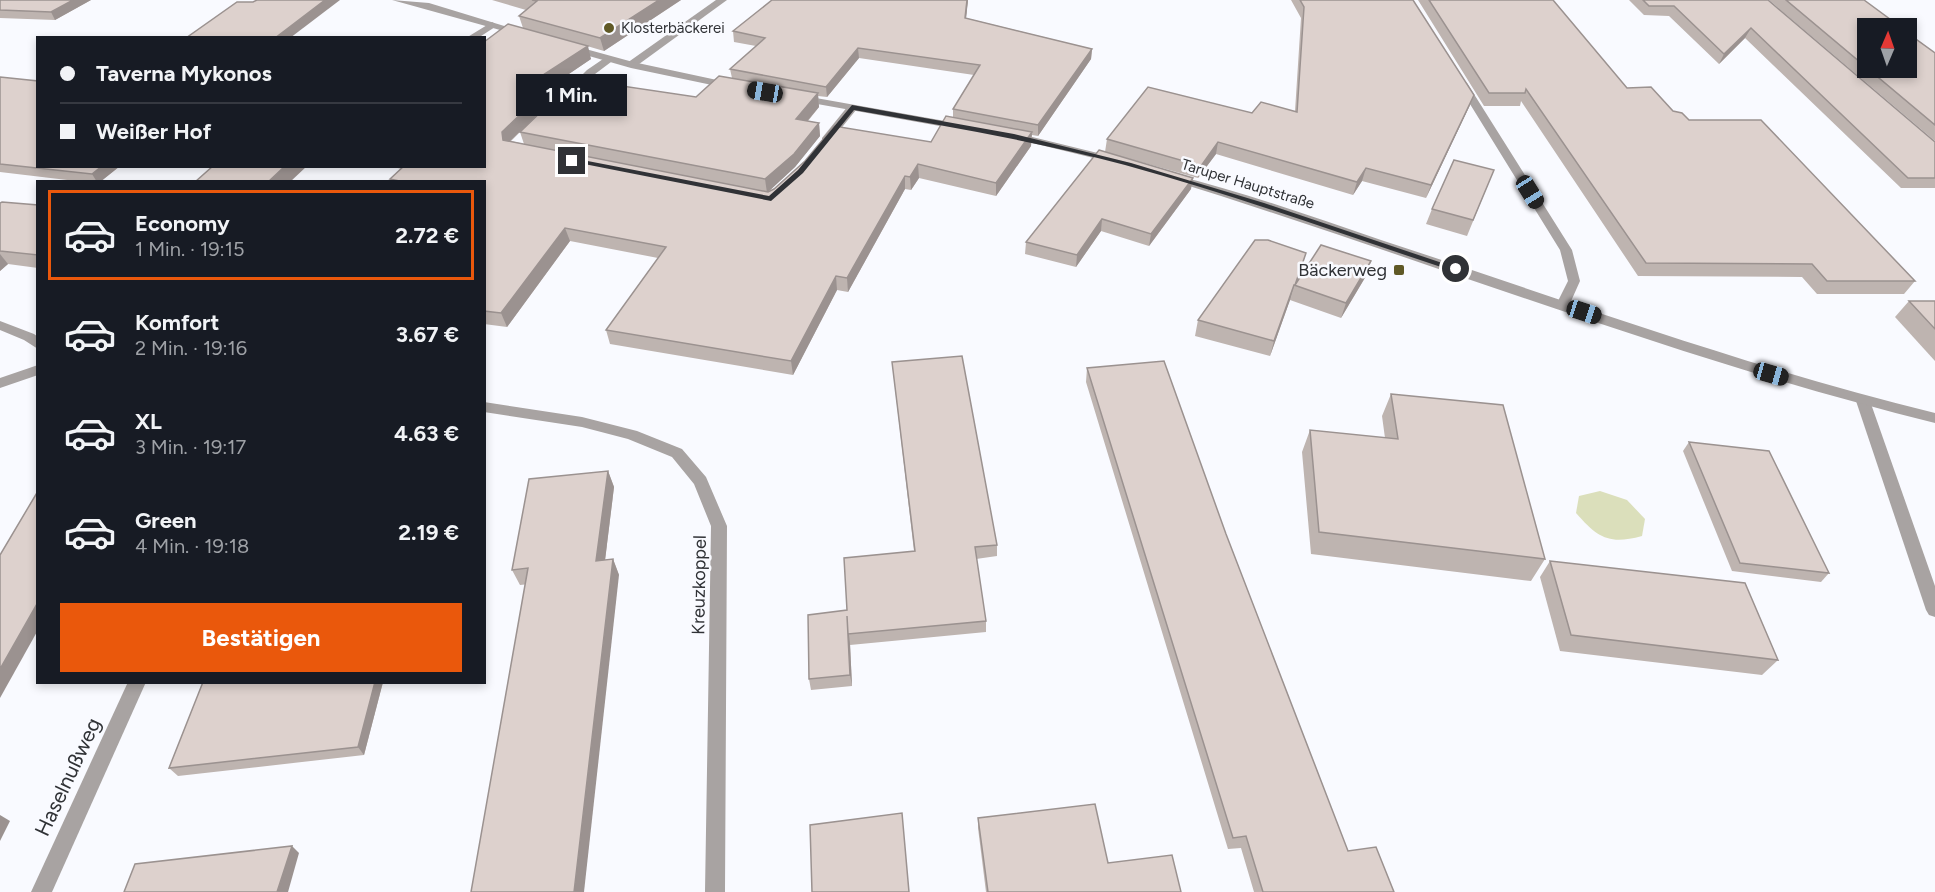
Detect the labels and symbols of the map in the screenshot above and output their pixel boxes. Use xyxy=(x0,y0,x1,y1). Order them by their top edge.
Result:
north arrow xyxy=(1857,18,1917,78)
place label: Klosterbäckerei xyxy=(621,19,725,37)
marker: Klosterbäckerei xyxy=(602,21,616,35)
callout: 1 Min. xyxy=(516,74,628,116)
car xyxy=(746,80,784,104)
route end xyxy=(558,147,585,174)
street label: Taruper Hauptstraße xyxy=(1179,155,1317,213)
car xyxy=(1513,172,1547,212)
route start xyxy=(1442,255,1469,282)
place label: Bäckerweg xyxy=(1298,259,1387,281)
marker: Bäckerweg xyxy=(1392,263,1406,277)
car xyxy=(1564,298,1604,326)
car xyxy=(1751,360,1791,388)
street label: Kreuzkoppel xyxy=(687,535,711,635)
street label: Haselnußweg xyxy=(29,714,106,840)

